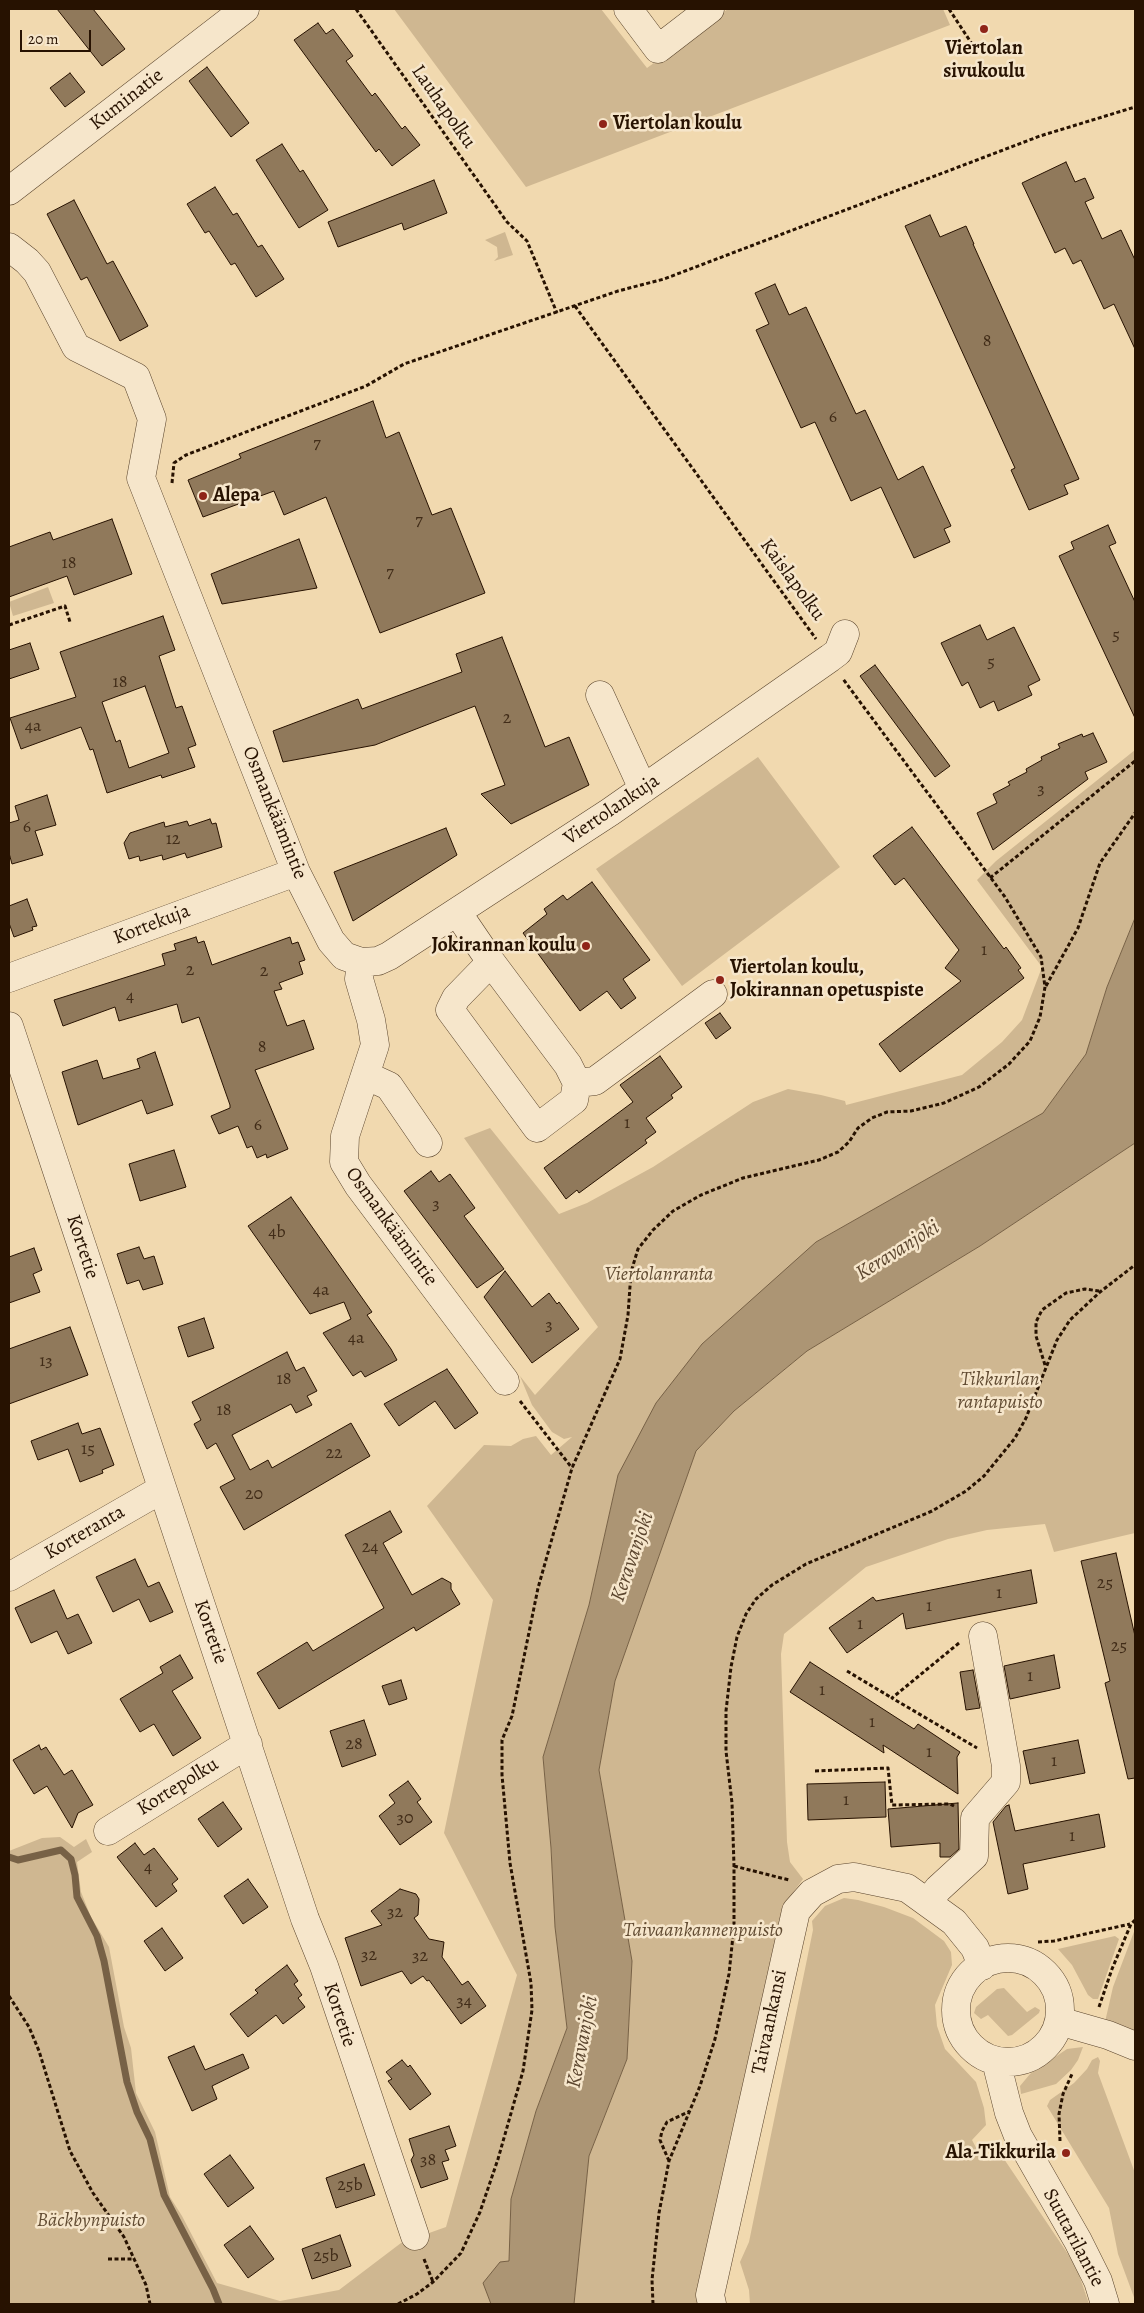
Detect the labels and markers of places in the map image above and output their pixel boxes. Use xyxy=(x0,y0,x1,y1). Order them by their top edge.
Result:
marker: Viertolan sivukoulu xyxy=(978,23,990,35)
place label: Viertolan sivukoulu xyxy=(943,37,1025,84)
place label: Viertolan koulu xyxy=(613,112,742,136)
marker: Viertolan koulu xyxy=(597,118,609,130)
place label: Alepa xyxy=(213,484,260,508)
marker: Alepa xyxy=(197,490,209,502)
place label: Jokirannan koulu xyxy=(432,934,576,958)
marker: Jokirannan koulu xyxy=(580,940,592,952)
place label: Viertolan koulu, Jokirannan opetuspiste xyxy=(730,956,924,1003)
marker: Viertolan koulu, Jokirannan opetuspiste xyxy=(714,974,726,986)
place label: Ala-Tikkurila xyxy=(945,2141,1056,2165)
marker: Ala-Tikkurila xyxy=(1060,2147,1072,2159)

